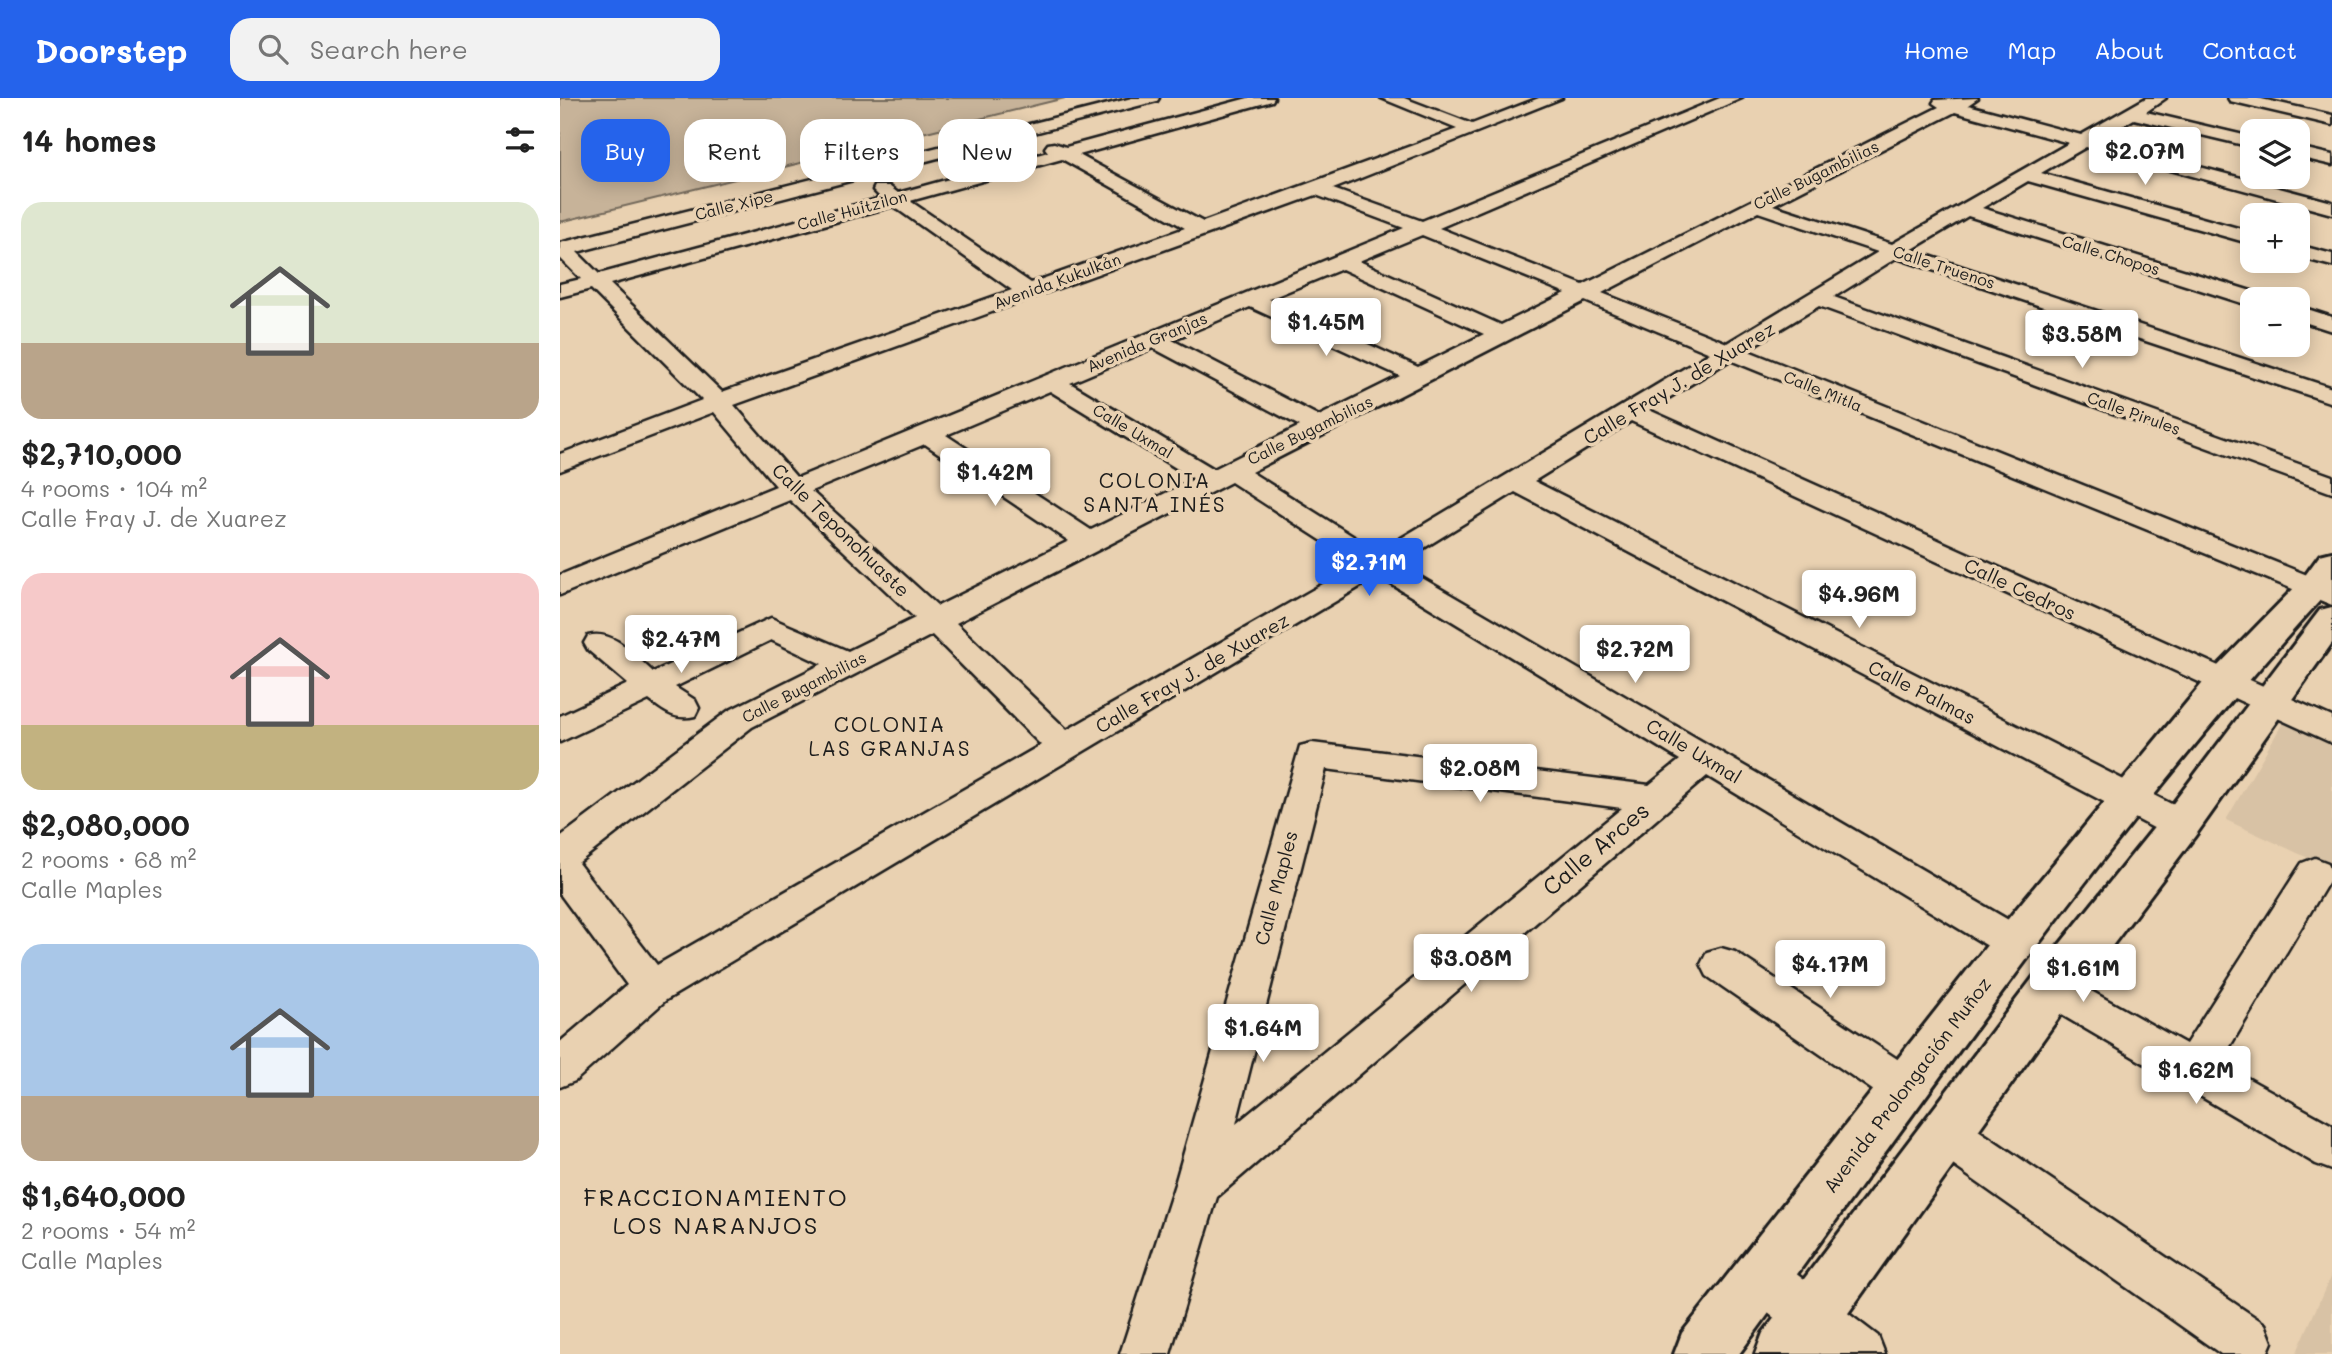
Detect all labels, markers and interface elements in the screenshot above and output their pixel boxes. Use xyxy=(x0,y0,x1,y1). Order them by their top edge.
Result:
search box xyxy=(230,18,720,81)
text: Doorstep xyxy=(35,28,188,71)
icon: search xyxy=(254,30,292,68)
text: Search here xyxy=(310,32,468,66)
text: Home xyxy=(1904,34,1969,65)
text: Map xyxy=(2007,34,2056,65)
text: About xyxy=(2094,34,2164,65)
text: Contact xyxy=(2202,34,2297,65)
chip: Buy xyxy=(581,119,670,182)
chip: Rent xyxy=(684,119,786,182)
chip: Filters xyxy=(800,119,924,182)
chip: New xyxy=(938,119,1037,182)
map controls xyxy=(2240,119,2310,357)
button: layers xyxy=(2240,119,2310,189)
text: 14 homes xyxy=(21,120,157,160)
icon: filters xyxy=(501,121,539,159)
pin: $2.07M xyxy=(2088,127,2202,187)
street label: Calle Bugambilias xyxy=(1750,135,1882,214)
text: $2.07M xyxy=(2105,135,2185,165)
street label: Calle Xipe xyxy=(693,185,775,224)
street label: Calle Huitzilon xyxy=(795,185,909,234)
button: + xyxy=(2240,203,2310,273)
street label: Calle Chopos xyxy=(2060,230,2163,279)
street label: Calle Truenos xyxy=(1890,240,1998,293)
icon: home xyxy=(217,248,343,374)
street label: Avenida Kukulkán xyxy=(990,248,1123,313)
button: − xyxy=(2240,287,2310,357)
pin: $1.45M xyxy=(1269,299,1383,358)
text: $1.45M xyxy=(1287,306,1365,336)
street label: Avenida Granjas xyxy=(1083,307,1210,376)
pin: $3.58M xyxy=(2025,310,2139,370)
street label: Calle Fray J. de Xuarez xyxy=(1578,315,1779,450)
text: $3.58M xyxy=(2041,318,2123,348)
street label: Calle Mitla xyxy=(1781,365,1866,416)
street label: Calle Pirules xyxy=(2085,386,2184,439)
street label: Calle Bugambilias xyxy=(1244,390,1376,469)
street label: Calle Uxmal xyxy=(1089,398,1177,463)
text: $2,710,000 xyxy=(21,433,182,473)
pin: $1.42M xyxy=(938,448,1052,508)
text: $1.42M xyxy=(956,456,1034,486)
street label: Calle Teponohuaste xyxy=(767,457,916,602)
district label: COLONIA SANTA INÉS xyxy=(1083,466,1227,517)
text: 4 rooms · 104 m² xyxy=(21,473,207,503)
text: Calle Fray J. de Xuarez xyxy=(21,503,287,533)
pin: $2.71M xyxy=(1312,538,1426,598)
text: $2.71M xyxy=(1331,546,1407,576)
street label: Calle Cedros xyxy=(1960,552,2080,625)
pin: $4.96M xyxy=(1802,570,1916,630)
text: $4.96M xyxy=(1818,578,1900,608)
street label: Calle Fray J. de Xuarez xyxy=(1090,607,1293,738)
pin: $2.47M xyxy=(624,616,738,675)
icon: home xyxy=(217,619,343,745)
text: $2.47M xyxy=(641,623,721,653)
pin: $2.72M xyxy=(1578,626,1692,685)
text: $2.72M xyxy=(1596,633,1674,663)
street label: Calle Bugambilias xyxy=(738,646,870,727)
street label: Calle Palmas xyxy=(1864,654,1980,729)
district label: COLONIA LAS GRANJAS xyxy=(808,710,972,761)
street label: Calle Uxmal xyxy=(1642,712,1747,789)
pin: $2.08M xyxy=(1423,744,1537,804)
text: $2.08M xyxy=(1439,752,1521,782)
street label: Calle Arces xyxy=(1536,795,1655,902)
text: $2,080,000 xyxy=(21,804,190,844)
street label: Calle Maples xyxy=(1248,828,1303,948)
text: 2 rooms · 68 m² xyxy=(21,844,196,874)
text: Calle Maples xyxy=(21,874,163,904)
pin: $3.08M xyxy=(1414,934,1528,994)
pin: $4.17M xyxy=(1773,940,1887,1000)
text: $3.08M xyxy=(1430,942,1512,972)
pin: $1.61M xyxy=(2026,944,2140,1004)
text: $4.17M xyxy=(1791,948,1869,978)
text: $1.61M xyxy=(2046,952,2120,982)
street label: Avenida Prolongación Muñoz xyxy=(1817,972,1996,1198)
icon: home xyxy=(217,990,343,1116)
pin: $1.64M xyxy=(1206,1004,1320,1064)
text: $1.64M xyxy=(1224,1012,1302,1042)
pin: $1.62M xyxy=(2139,1046,2253,1106)
text: $1.62M xyxy=(2158,1054,2234,1084)
text: $1,640,000 xyxy=(21,1175,186,1215)
district label: FRACCIONAMIENTO LOS NARANJOS xyxy=(583,1181,849,1240)
text: 2 rooms · 54 m² xyxy=(21,1215,196,1245)
text: Calle Maples xyxy=(21,1245,163,1275)

